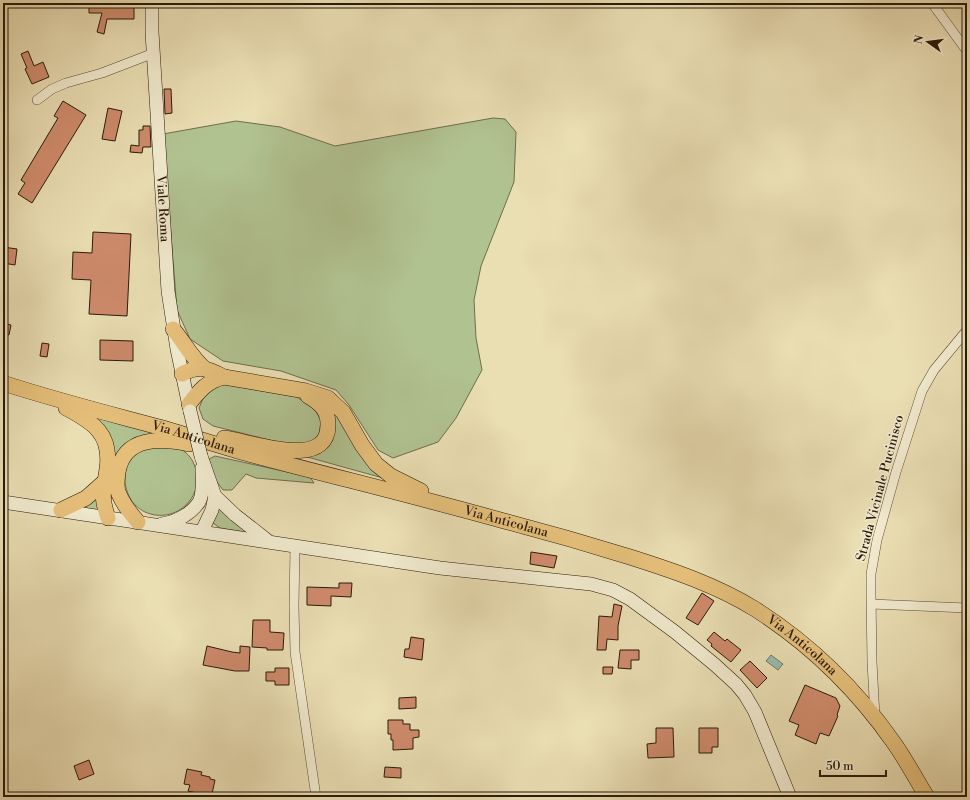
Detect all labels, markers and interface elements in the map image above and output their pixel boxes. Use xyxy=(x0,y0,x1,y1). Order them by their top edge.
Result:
north arrow xyxy=(908,22,948,62)
text: N xyxy=(911,34,927,46)
street label: Viale Roma xyxy=(153,174,173,243)
street label: Strada Vicinale Pucinisco xyxy=(853,413,907,563)
street label: Via Anticolana xyxy=(149,417,237,458)
street label: Via Anticolana xyxy=(461,502,550,541)
street label: Via Anticolana xyxy=(763,611,841,679)
scale bar xyxy=(820,752,886,778)
text: 50 m xyxy=(826,759,854,774)

